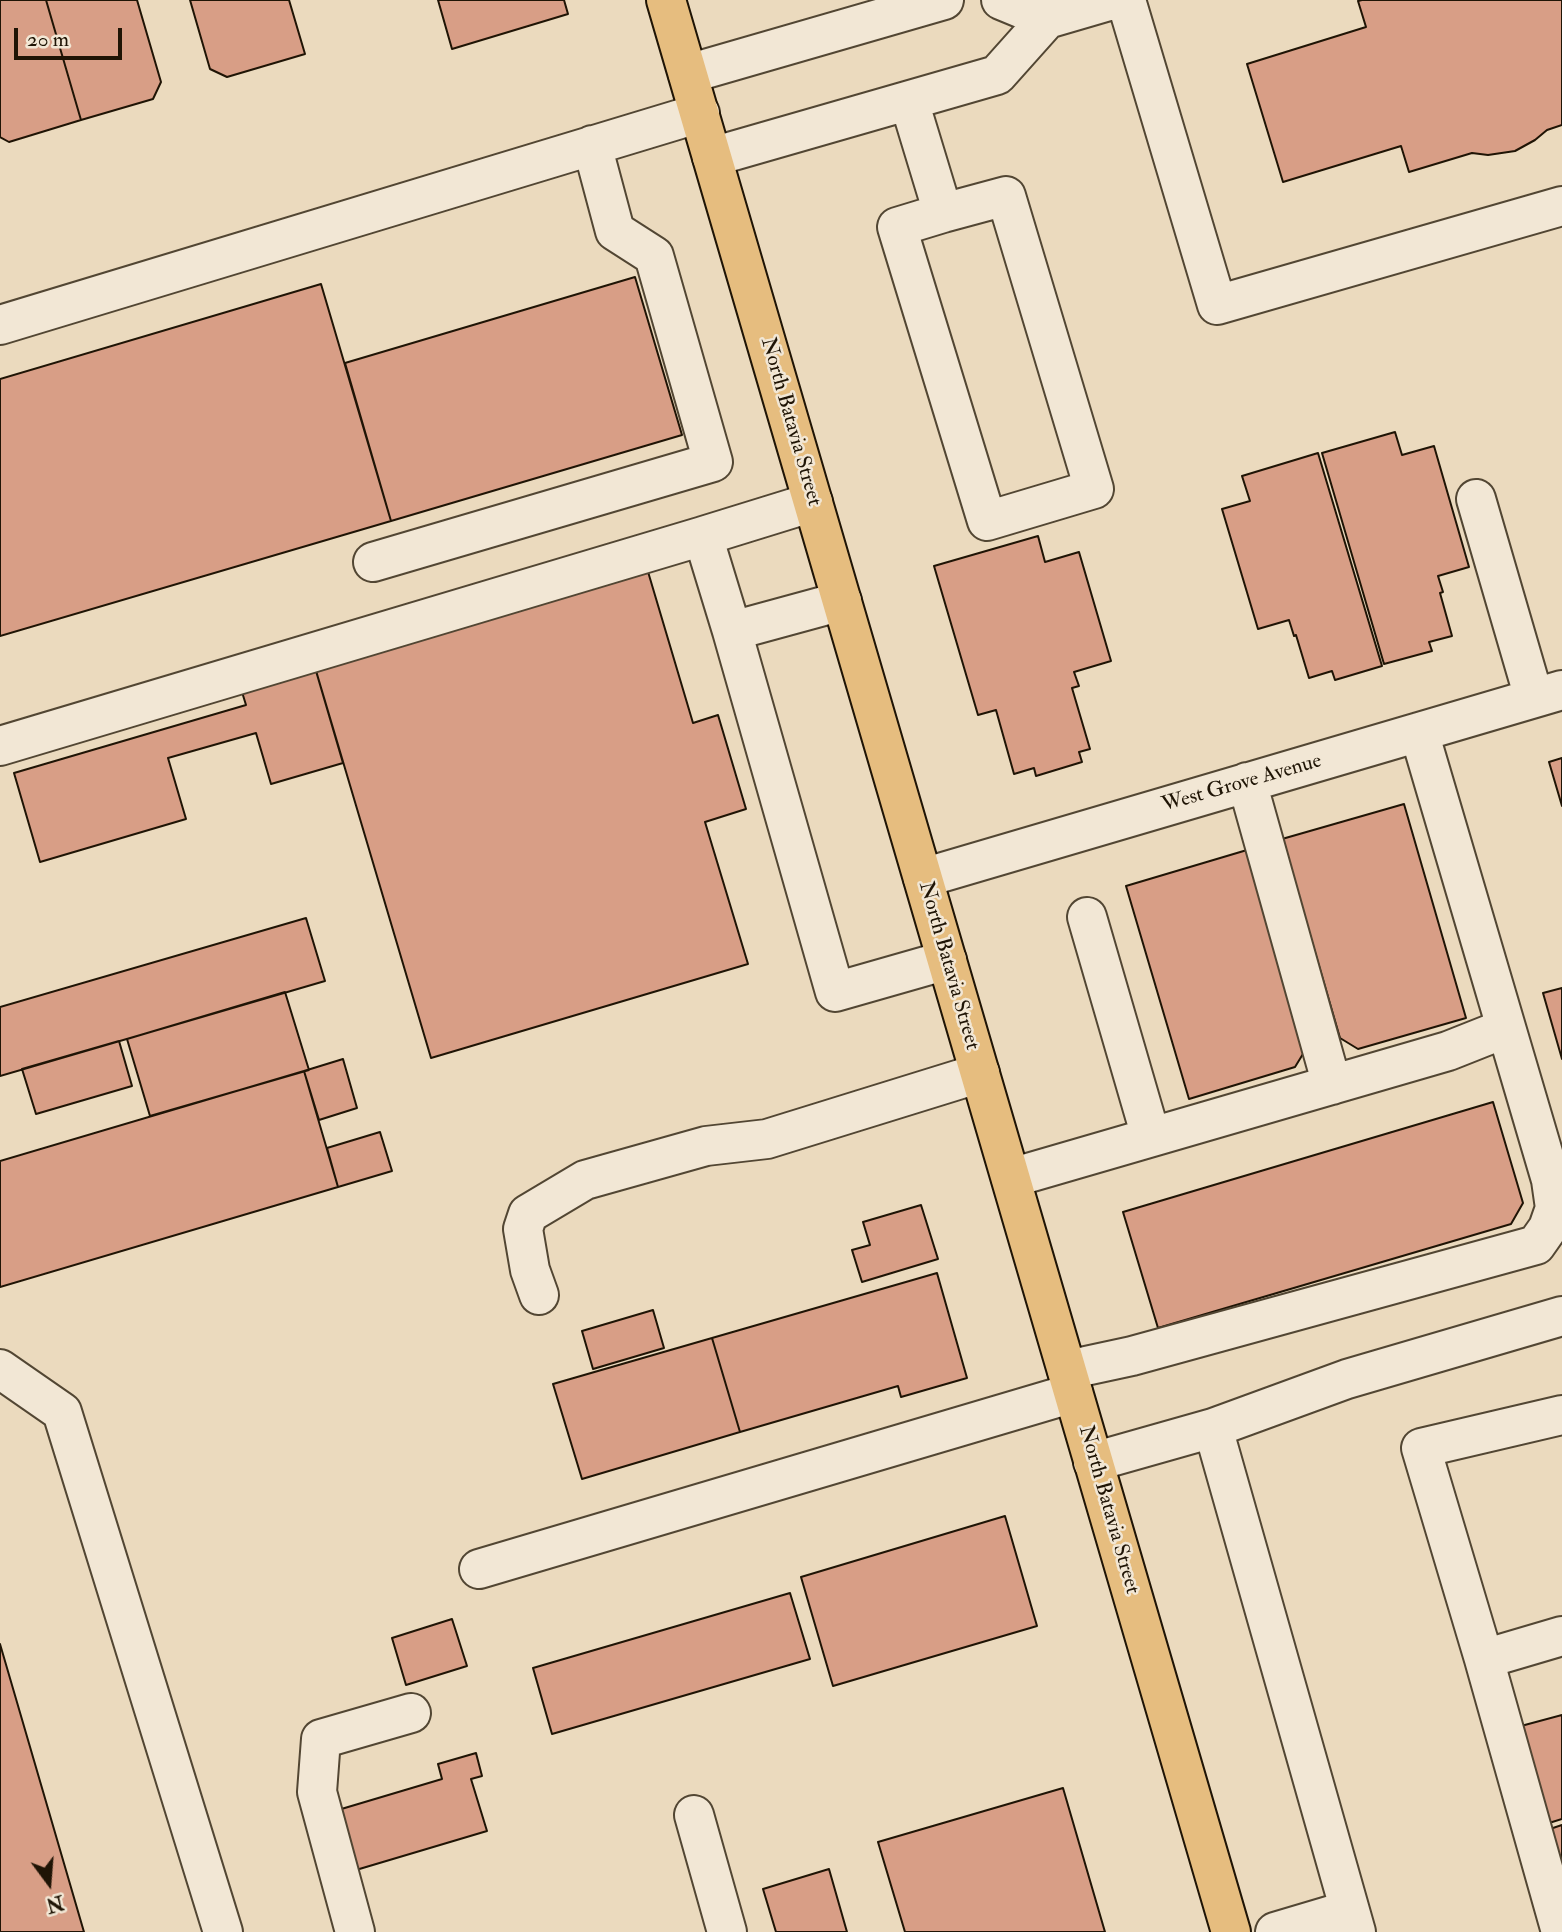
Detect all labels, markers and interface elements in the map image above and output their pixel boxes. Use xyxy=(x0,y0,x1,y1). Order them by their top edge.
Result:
scale bar xyxy=(18,14,126,58)
text: 20 m xyxy=(27,26,69,53)
street label: North Batavia Street xyxy=(754,335,826,509)
street label: West Grove Avenue xyxy=(1159,749,1325,819)
street label: North Batavia Street xyxy=(912,879,984,1053)
street label: North Batavia Street xyxy=(1072,1423,1144,1597)
north arrow xyxy=(14,1848,84,1918)
text: N xyxy=(43,1889,66,1917)

